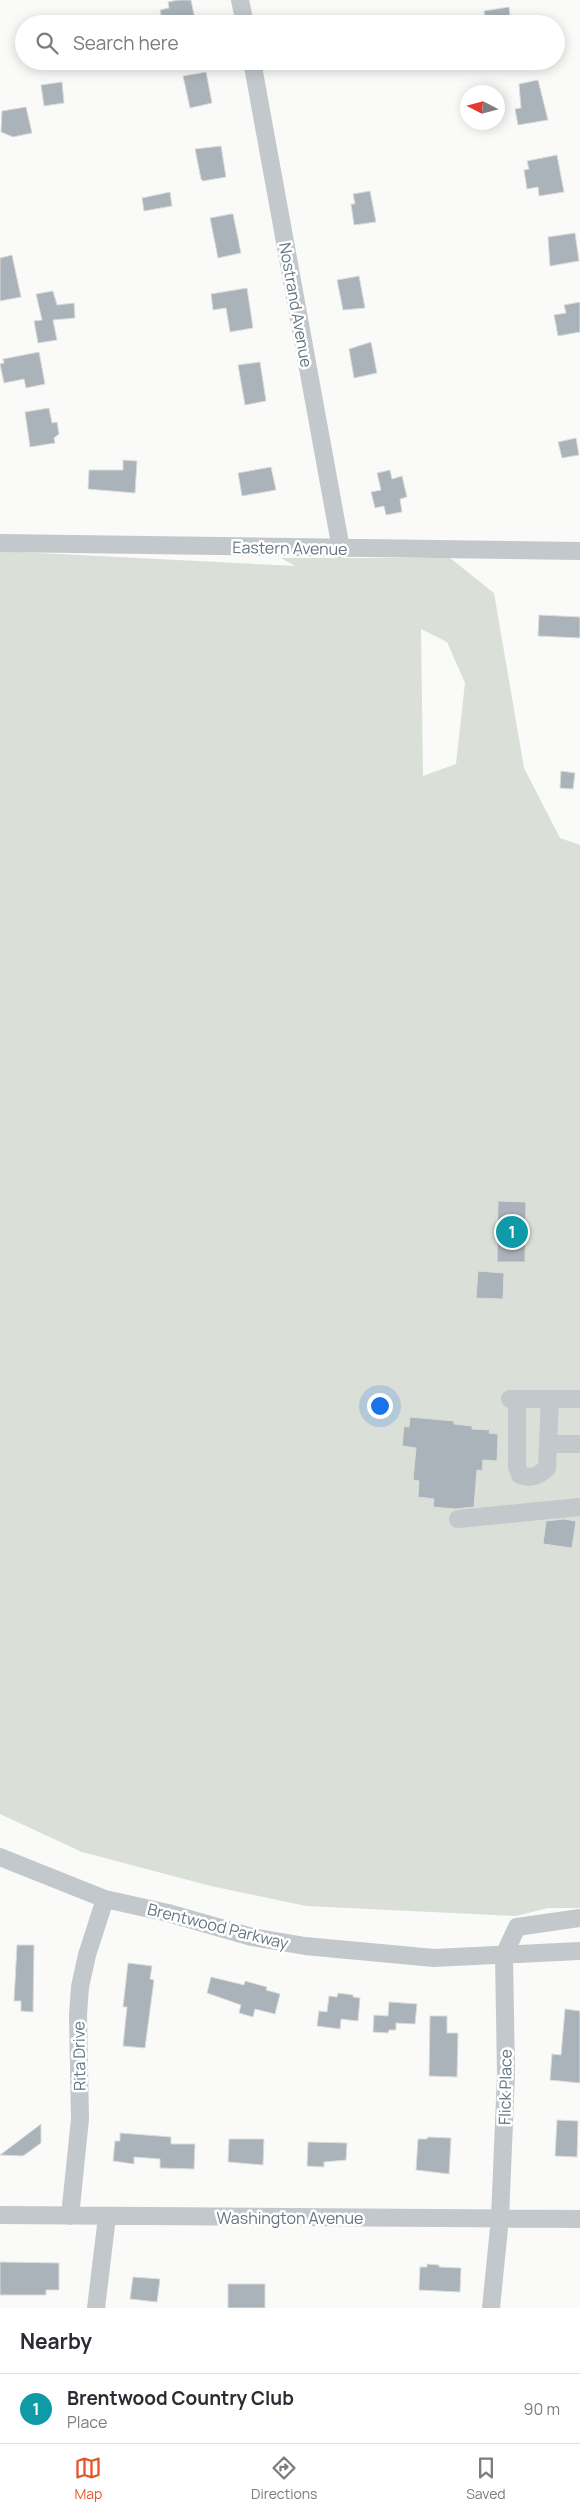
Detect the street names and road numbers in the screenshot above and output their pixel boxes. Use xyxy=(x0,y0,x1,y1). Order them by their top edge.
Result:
street label: Nostrand Avenue xyxy=(274,241,318,369)
street label: Eastern Avenue xyxy=(232,536,348,560)
street label: Brentwood Parkway xyxy=(145,1898,291,1954)
street label: Rita Drive xyxy=(67,2021,91,2091)
street label: Flick Place xyxy=(493,2049,517,2125)
street label: Washington Avenue xyxy=(217,2207,363,2229)

